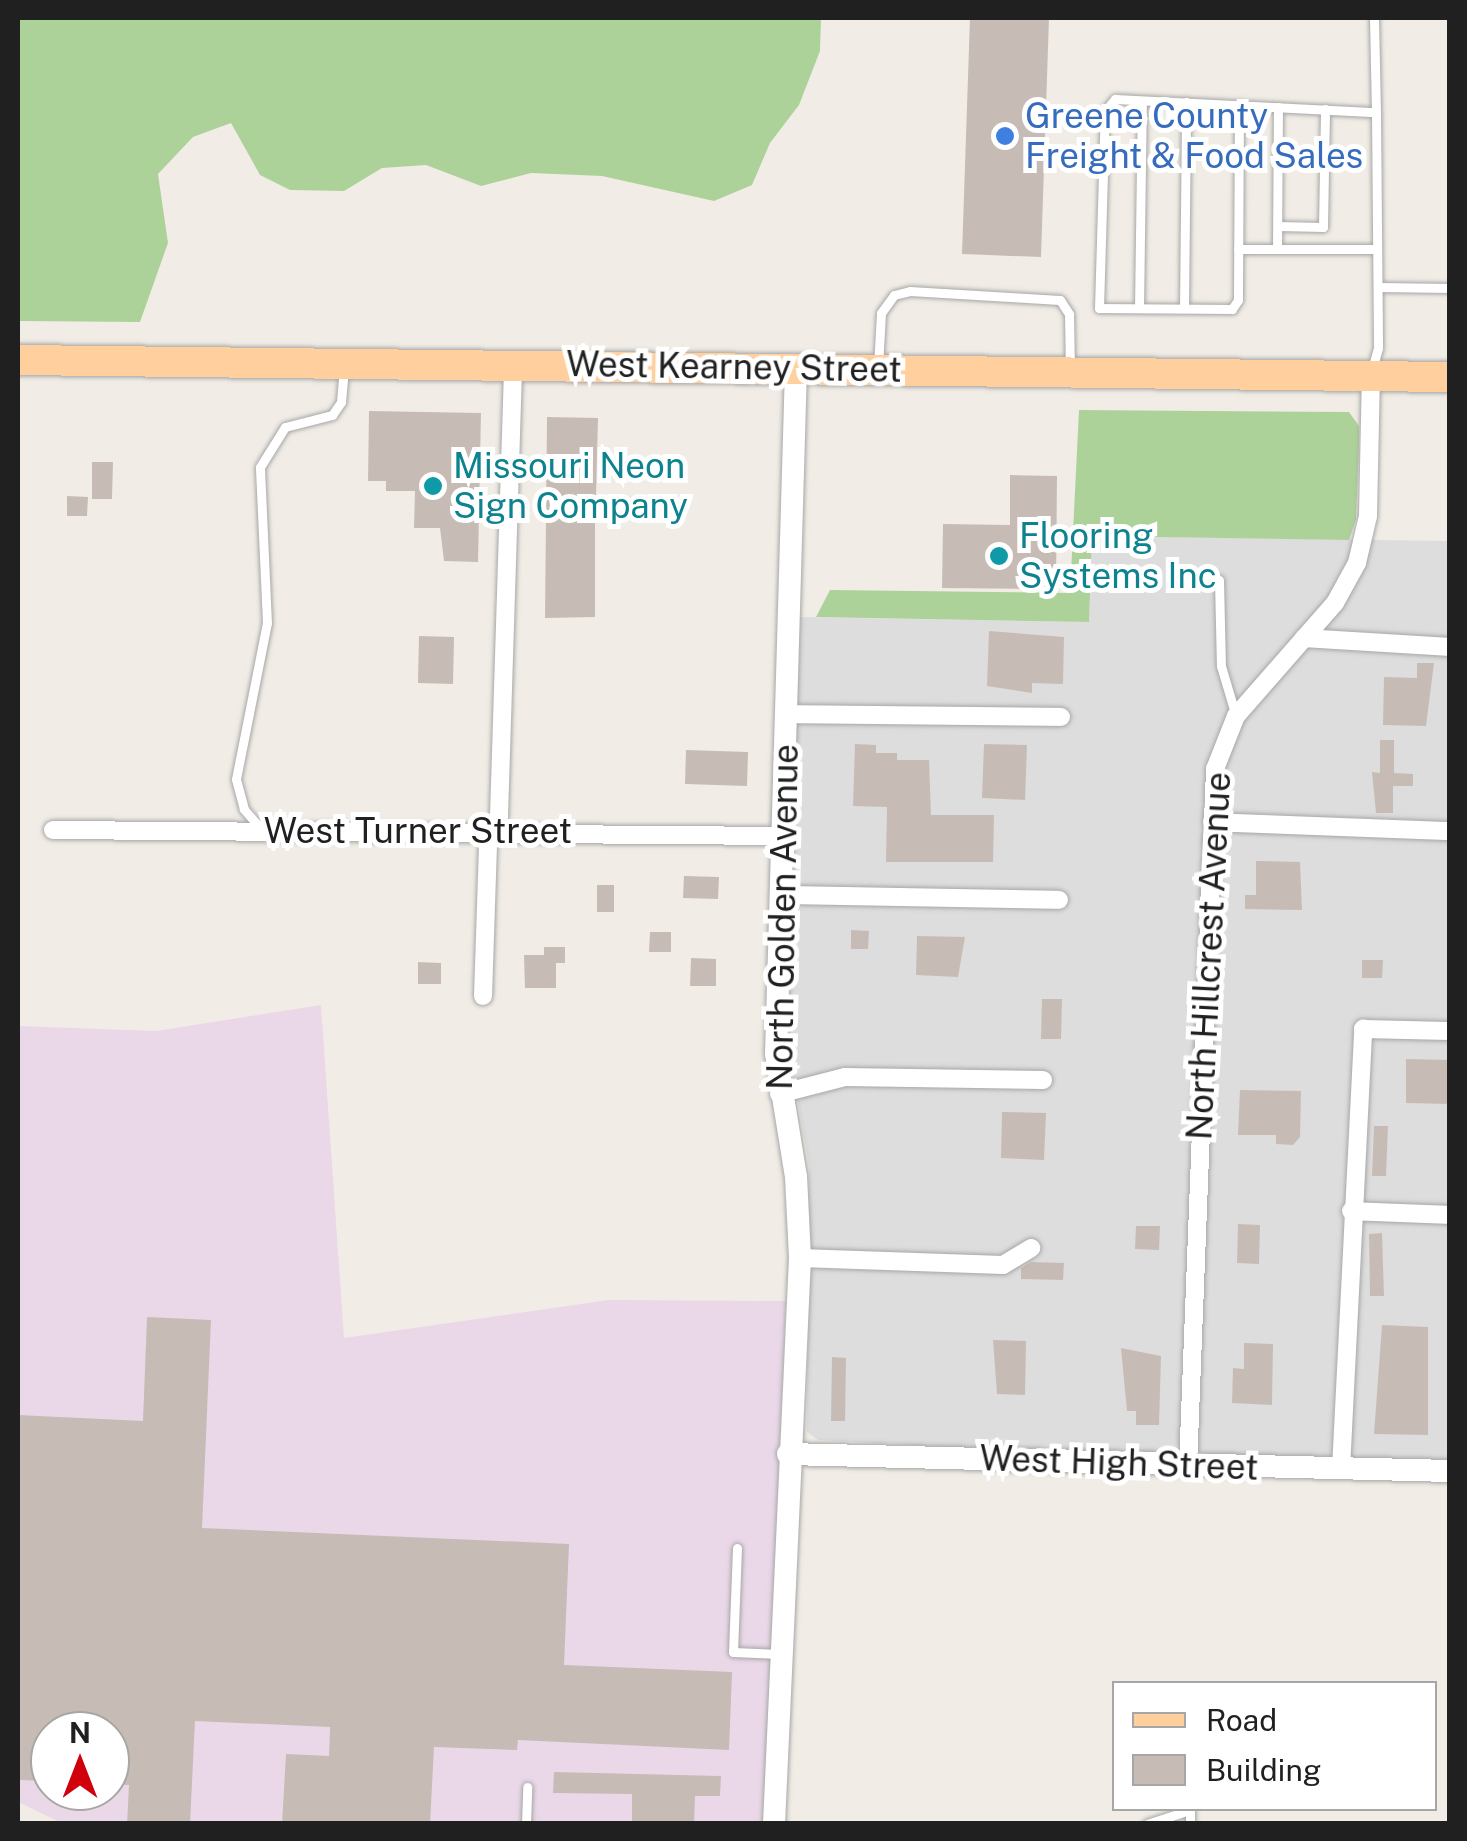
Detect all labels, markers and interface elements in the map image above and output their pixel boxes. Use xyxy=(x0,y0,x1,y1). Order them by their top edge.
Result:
place label: Greene County Freight & Food Sales xyxy=(1025,95,1363,177)
marker: Greene County Freight & Food Sales xyxy=(994,125,1016,147)
street label: West Kearney Street xyxy=(566,343,902,391)
place label: Missouri Neon Sign Company xyxy=(453,445,688,527)
marker: Missouri Neon Sign Company xyxy=(422,475,444,497)
place label: Flooring Systems Inc xyxy=(1019,515,1217,597)
marker: Flooring Systems Inc xyxy=(988,545,1010,567)
street label: North Golden Avenue xyxy=(759,744,807,1090)
street label: North Hillcrest Avenue xyxy=(1178,771,1240,1141)
street label: West Turner Street xyxy=(264,810,572,852)
street label: West High Street xyxy=(979,1437,1259,1489)
legend xyxy=(1112,1681,1437,1811)
text: Road xyxy=(1206,1702,1277,1738)
north arrow xyxy=(30,1711,130,1811)
text: N xyxy=(69,1716,91,1749)
text: Building xyxy=(1206,1752,1321,1788)

